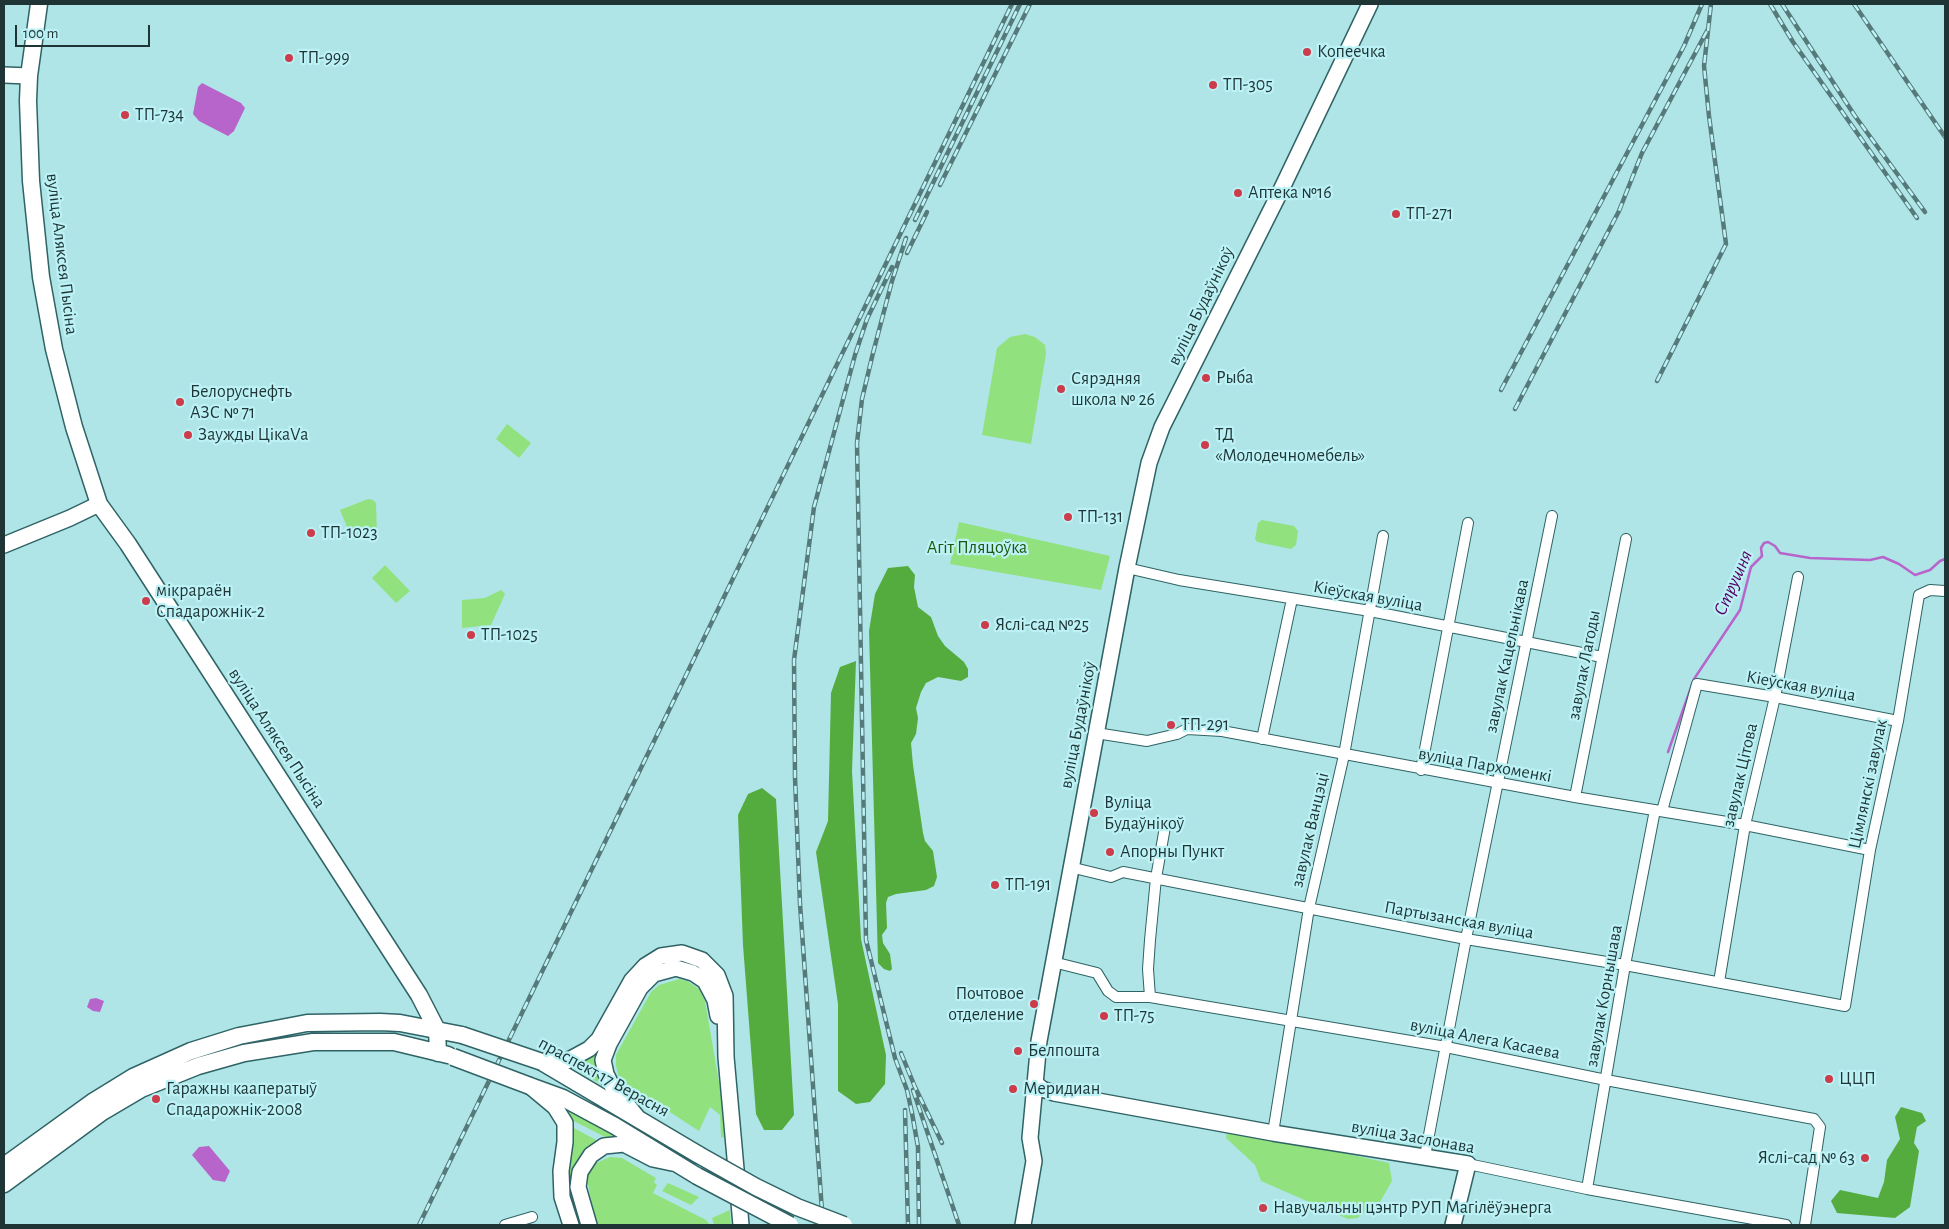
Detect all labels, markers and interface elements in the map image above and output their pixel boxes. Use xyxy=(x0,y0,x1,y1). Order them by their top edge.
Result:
scale bar xyxy=(18,15,152,47)
text: 100 m xyxy=(23,26,58,41)
place label: Копеечка xyxy=(1317,41,1386,63)
marker: Копеечка xyxy=(1301,46,1313,58)
place label: ТП-999 xyxy=(299,47,350,69)
marker: ТП-999 xyxy=(283,52,295,64)
place label: ТП-305 xyxy=(1223,74,1273,96)
marker: ТП-305 xyxy=(1207,79,1219,91)
place label: ТП-734 xyxy=(135,104,184,126)
marker: ТП-734 xyxy=(119,109,131,121)
street label: вуліца Аляксея Пысіна xyxy=(41,172,83,336)
place label: Аптека №16 xyxy=(1248,182,1332,204)
marker: Аптека №16 xyxy=(1232,187,1244,199)
place label: ТП-271 xyxy=(1406,203,1453,225)
marker: ТП-271 xyxy=(1390,208,1402,220)
street label: вуліца Будаўнікоў xyxy=(1163,243,1239,369)
place label: Рыба xyxy=(1216,367,1253,389)
place label: Сярэдняя школа № 26 xyxy=(1071,368,1155,410)
marker: Рыба xyxy=(1200,372,1212,384)
place label: Белоруснефть АЗС № 71 xyxy=(190,381,292,424)
marker: Сярэдняя школа № 26 xyxy=(1055,383,1067,395)
marker: Белоруснефть АЗС № 71 xyxy=(174,396,186,408)
place label: Заужды ЦікаVа xyxy=(198,424,309,446)
place label: ТД «Молодечномебель» xyxy=(1215,424,1365,466)
marker: Заужды ЦікаVа xyxy=(182,429,194,441)
marker: ТД «Молодечномебель» xyxy=(1199,439,1211,451)
place label: ТП-131 xyxy=(1078,506,1123,528)
marker: ТП-131 xyxy=(1062,511,1074,523)
place label: ТП-1023 xyxy=(321,522,378,544)
marker: ТП-1023 xyxy=(305,527,317,539)
park label: Агіт Пляцоўка xyxy=(927,537,1027,559)
water label: Струшня xyxy=(1709,547,1757,619)
street label: Кіеўская вуліца xyxy=(1312,576,1424,616)
street label: завулак Кацельнікава xyxy=(1480,577,1534,735)
place label: мікрараён Спадарожнік-2 xyxy=(156,580,265,622)
marker: мікрараён Спадарожнік-2 xyxy=(140,595,152,607)
street label: завулак Лагоды xyxy=(1563,608,1605,722)
place label: Яслі-сад №25 xyxy=(995,614,1089,636)
marker: Яслі-сад №25 xyxy=(979,619,991,631)
place label: ТП-1025 xyxy=(481,624,538,646)
marker: ТП-1025 xyxy=(465,629,477,641)
street label: вуліца Будаўнікоў xyxy=(1055,660,1101,790)
street label: вуліца Аляксея Пысіна xyxy=(224,664,330,812)
street label: Кіеўская вуліца xyxy=(1745,666,1857,706)
place label: ТП-291 xyxy=(1181,714,1229,736)
street label: Цімлянскі завулак xyxy=(1844,717,1892,851)
marker: ТП-291 xyxy=(1165,719,1177,731)
street label: завулак Цітова xyxy=(1718,721,1762,829)
street label: вуліца Пархоменкі xyxy=(1417,743,1553,787)
street label: завулак Ванцэці xyxy=(1286,770,1334,890)
place label: Вуліца Будаўнікоў xyxy=(1104,792,1184,834)
marker: Вуліца Будаўнікоў xyxy=(1088,807,1100,819)
place label: Апорны Пункт xyxy=(1120,841,1224,863)
marker: Апорны Пункт xyxy=(1104,846,1116,858)
place label: ТП-191 xyxy=(1005,874,1051,896)
marker: ТП-191 xyxy=(989,879,1001,891)
street label: Партызанская вуліца xyxy=(1382,896,1536,944)
street label: завулак Корнышава xyxy=(1581,923,1627,1069)
place label: Почтовое отделение xyxy=(948,983,1024,1026)
marker: Почтовое отделение xyxy=(1028,998,1040,1010)
place label: ТП-75 xyxy=(1114,1005,1154,1027)
marker: ТП-75 xyxy=(1098,1010,1110,1022)
street label: вуліца Алега Касаева xyxy=(1408,1014,1562,1064)
street label: праспект 17 Верасня xyxy=(535,1032,673,1122)
place label: Белпошта xyxy=(1028,1040,1100,1062)
marker: Белпошта xyxy=(1012,1045,1024,1057)
place label: ЦЦП xyxy=(1839,1068,1876,1090)
marker: ЦЦП xyxy=(1823,1073,1835,1085)
place label: Гаражны кааператыў Спадарожнік-2008 xyxy=(166,1078,317,1120)
place label: Меридиан xyxy=(1023,1078,1100,1100)
marker: Меридиан xyxy=(1007,1083,1019,1095)
marker: Гаражны кааператыў Спадарожнік-2008 xyxy=(150,1093,162,1105)
street label: вуліца Заслонава xyxy=(1350,1116,1476,1158)
place label: Яслі-сад № 63 xyxy=(1758,1147,1855,1169)
marker: Яслі-сад № 63 xyxy=(1859,1152,1871,1164)
place label: Навучальны цэнтр РУП Магілёўэнерга xyxy=(1273,1197,1552,1219)
marker: Навучальны цэнтр РУП Магілёўэнерга xyxy=(1257,1202,1269,1214)

